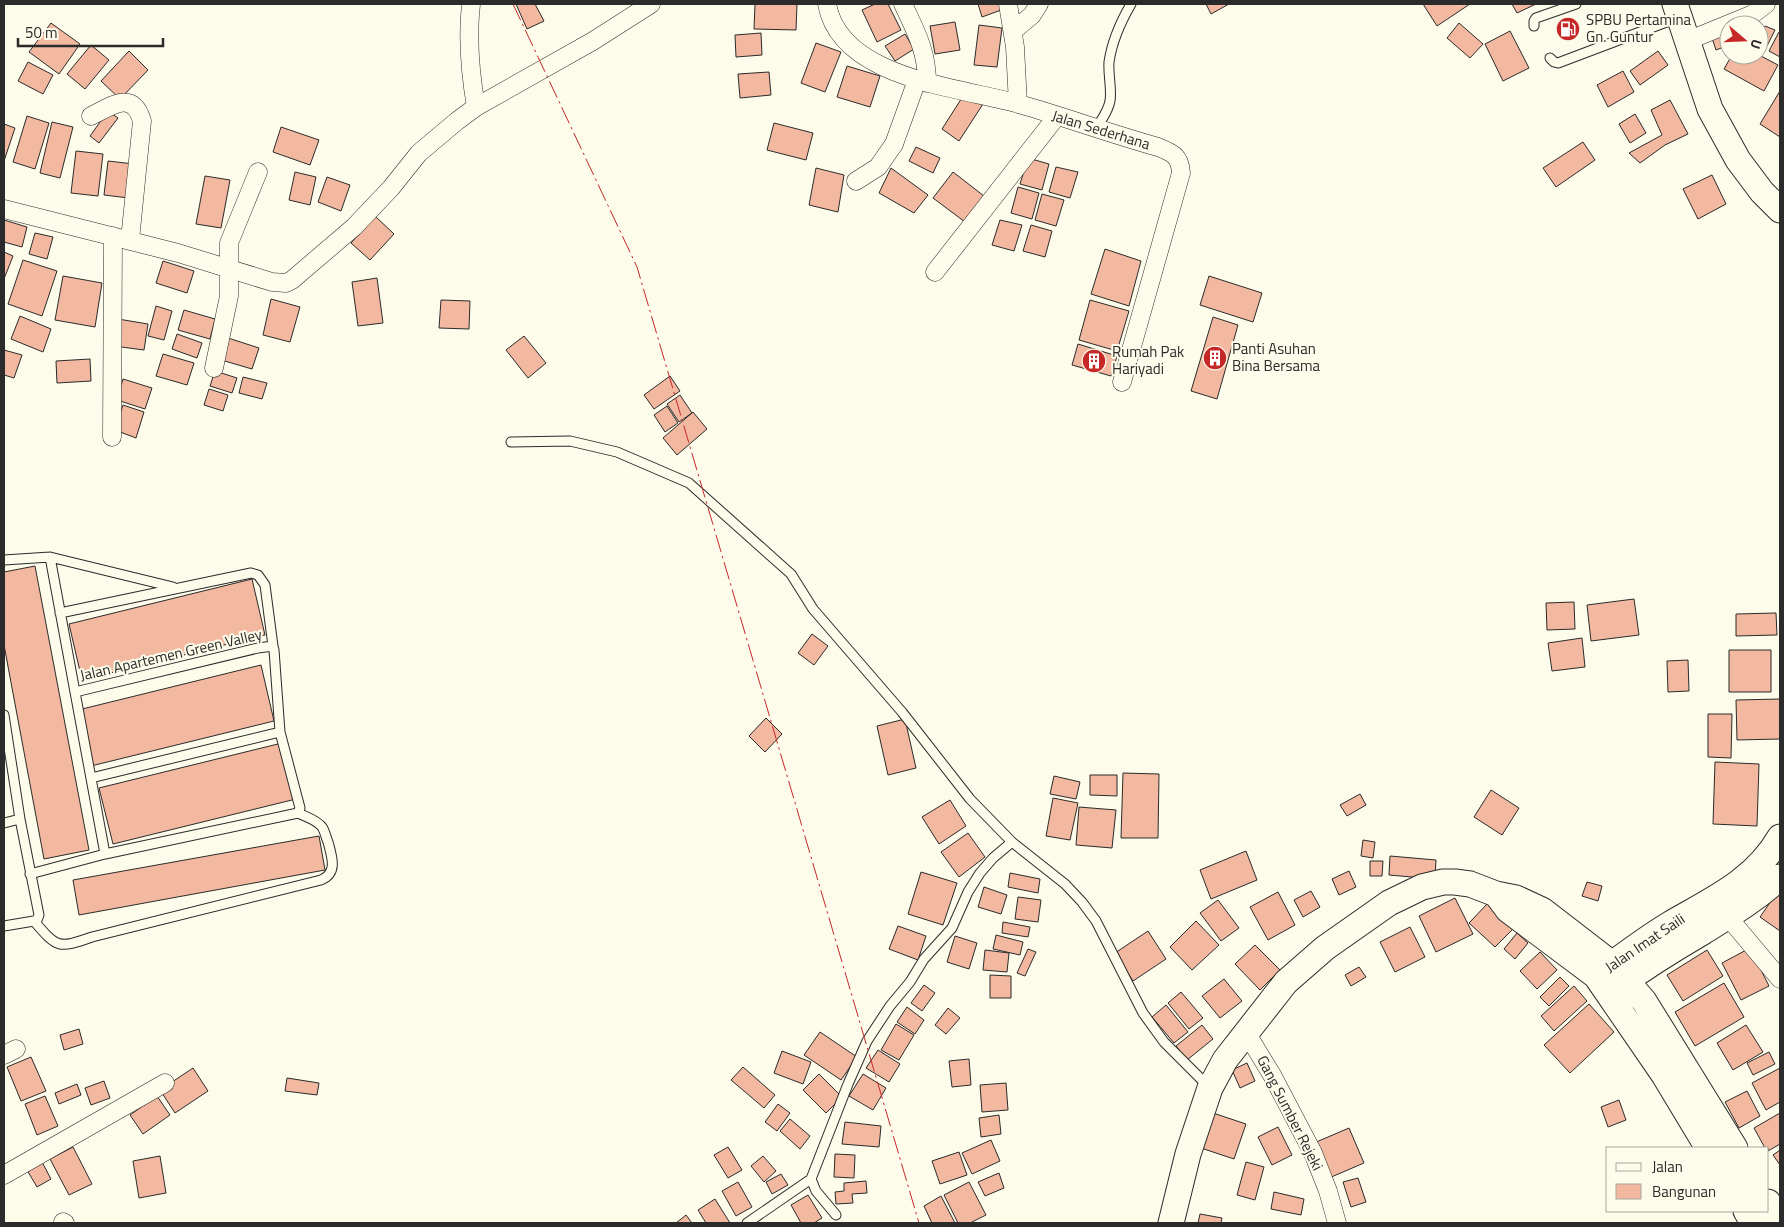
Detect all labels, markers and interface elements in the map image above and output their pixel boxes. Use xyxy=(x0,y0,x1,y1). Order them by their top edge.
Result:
place label: SPBU Pertamina Gn. Guntur xyxy=(1586,8,1691,48)
scale bar xyxy=(18,15,162,47)
north arrow xyxy=(1719,15,1769,65)
fuel station icon: SPBU Pertamina Gn. Guntur xyxy=(1555,16,1581,42)
text: 50 m xyxy=(25,21,58,44)
text: U xyxy=(1745,37,1768,52)
street label: Jalan Sederhana xyxy=(1049,104,1154,156)
place label: Panti Asuhan Bina Bersama xyxy=(1232,337,1320,377)
place label: Rumah Pak Hariyadi xyxy=(1112,340,1184,380)
building icon: Panti Asuhan Bina Bersama xyxy=(1202,345,1228,371)
building icon: Rumah Pak Hariyadi xyxy=(1081,348,1107,374)
street label: Jalan Apartemen Green Valley xyxy=(78,622,264,687)
street label: Jalan Imat Saili xyxy=(1600,907,1689,978)
street label: Gang Sumber Rejeki xyxy=(1252,1051,1329,1174)
legend xyxy=(1606,1147,1769,1212)
text: Jalan xyxy=(1652,1155,1683,1178)
text: Bangunan xyxy=(1652,1180,1716,1203)

